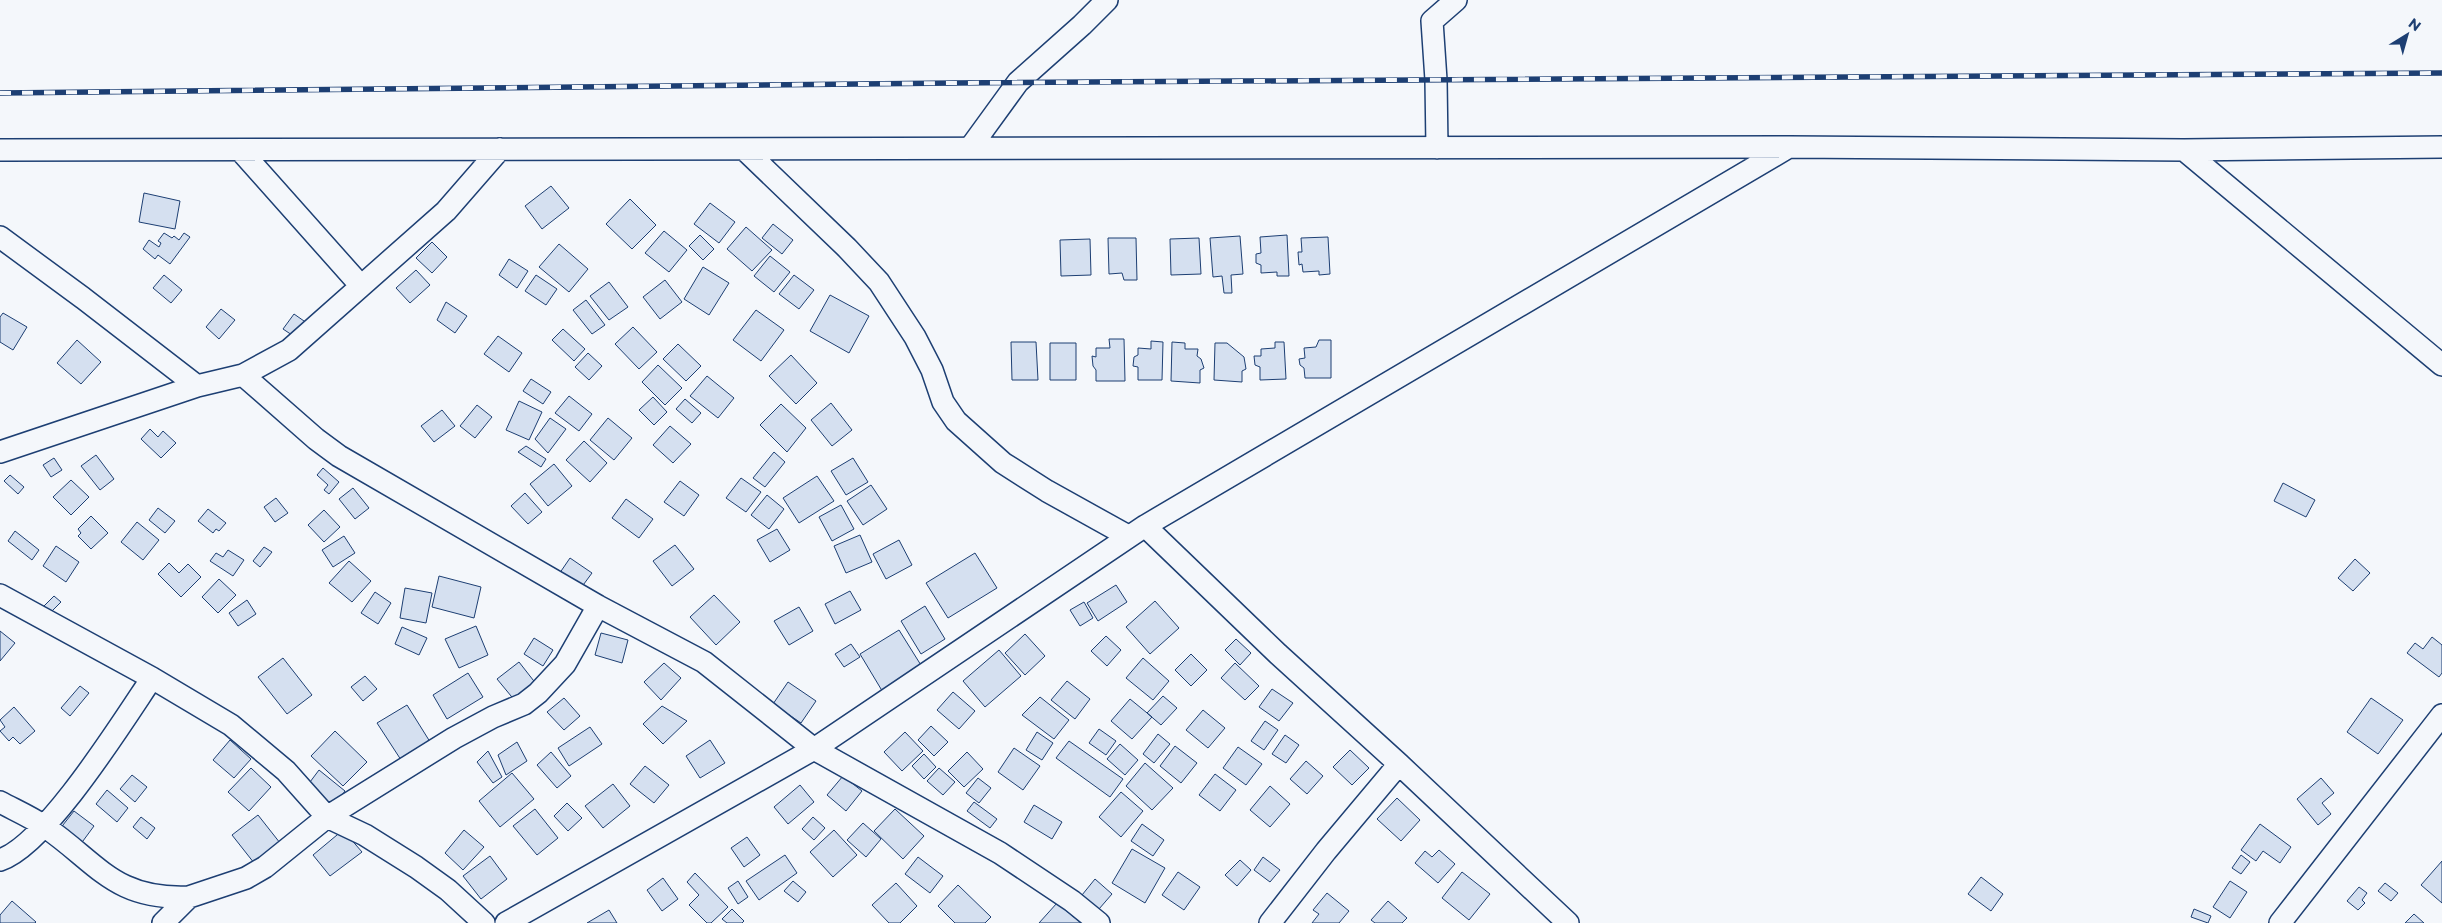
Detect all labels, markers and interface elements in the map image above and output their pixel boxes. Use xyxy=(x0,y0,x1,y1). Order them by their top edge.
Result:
north arrow xyxy=(2382,10,2432,60)
text: N xyxy=(2405,14,2425,35)

